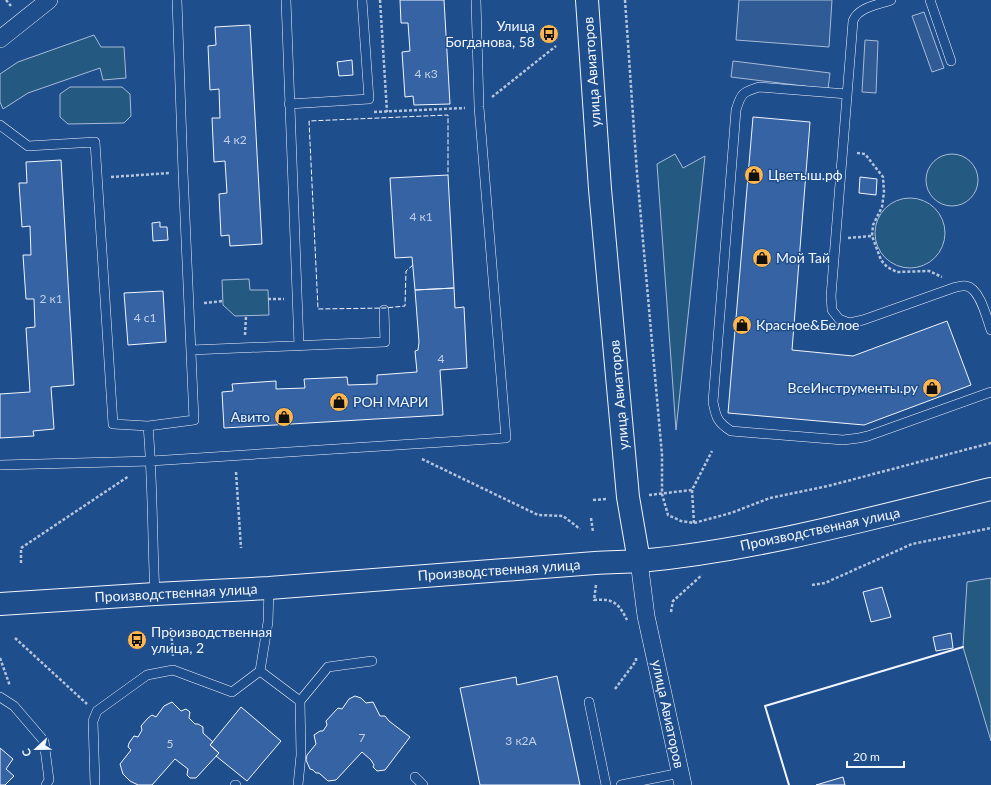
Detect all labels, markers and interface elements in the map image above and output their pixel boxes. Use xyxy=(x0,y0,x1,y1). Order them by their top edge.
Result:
street label: улица Авиаторов xyxy=(579,16,604,128)
place label: Улица Богданова, 58 xyxy=(445,17,535,50)
bus stop icon: Улица Богданова, 58 xyxy=(538,23,560,45)
house number: 4 к3 xyxy=(414,66,438,81)
house number: 4 к2 xyxy=(223,132,247,147)
shop icon: Цветыш.рф xyxy=(743,164,765,186)
place label: Цветыш.рф xyxy=(768,166,843,183)
house number: 4 к1 xyxy=(409,209,433,224)
shop icon: Мой Тай xyxy=(751,247,773,269)
place label: Мой Тай xyxy=(776,249,830,266)
house number: 2 к1 xyxy=(39,291,63,306)
house number: 4 с1 xyxy=(134,310,156,325)
shop icon: Красное&Белое xyxy=(731,314,753,336)
place label: Красное&Белое xyxy=(756,316,860,333)
street label: улица Авиаторов xyxy=(605,339,632,451)
house number: 4 xyxy=(438,351,445,366)
shop icon: ВсеИнструменты.ру xyxy=(921,377,943,399)
place label: ВсеИнструменты.ру xyxy=(788,379,919,396)
shop icon: РОН МАРИ xyxy=(328,391,350,413)
place label: РОН МАРИ xyxy=(353,393,428,410)
shop icon: Авито xyxy=(273,406,295,428)
place label: Авито xyxy=(231,408,270,425)
street label: Производственная улица xyxy=(738,503,901,554)
street label: Производственная улица xyxy=(417,555,581,584)
street label: Производственная улица xyxy=(94,580,258,605)
place label: Производственная улица, 2 xyxy=(151,623,272,656)
bus stop icon: Производственная улица, 2 xyxy=(126,629,148,651)
street label: улица Авиаторов xyxy=(649,658,688,770)
north arrow xyxy=(16,729,56,769)
house number: 7 xyxy=(359,730,366,745)
house number: 3 к2А xyxy=(505,733,538,748)
house number: 5 xyxy=(167,736,174,751)
scale bar xyxy=(847,743,904,769)
text: С xyxy=(19,746,34,759)
text: 20 m xyxy=(853,749,880,764)

